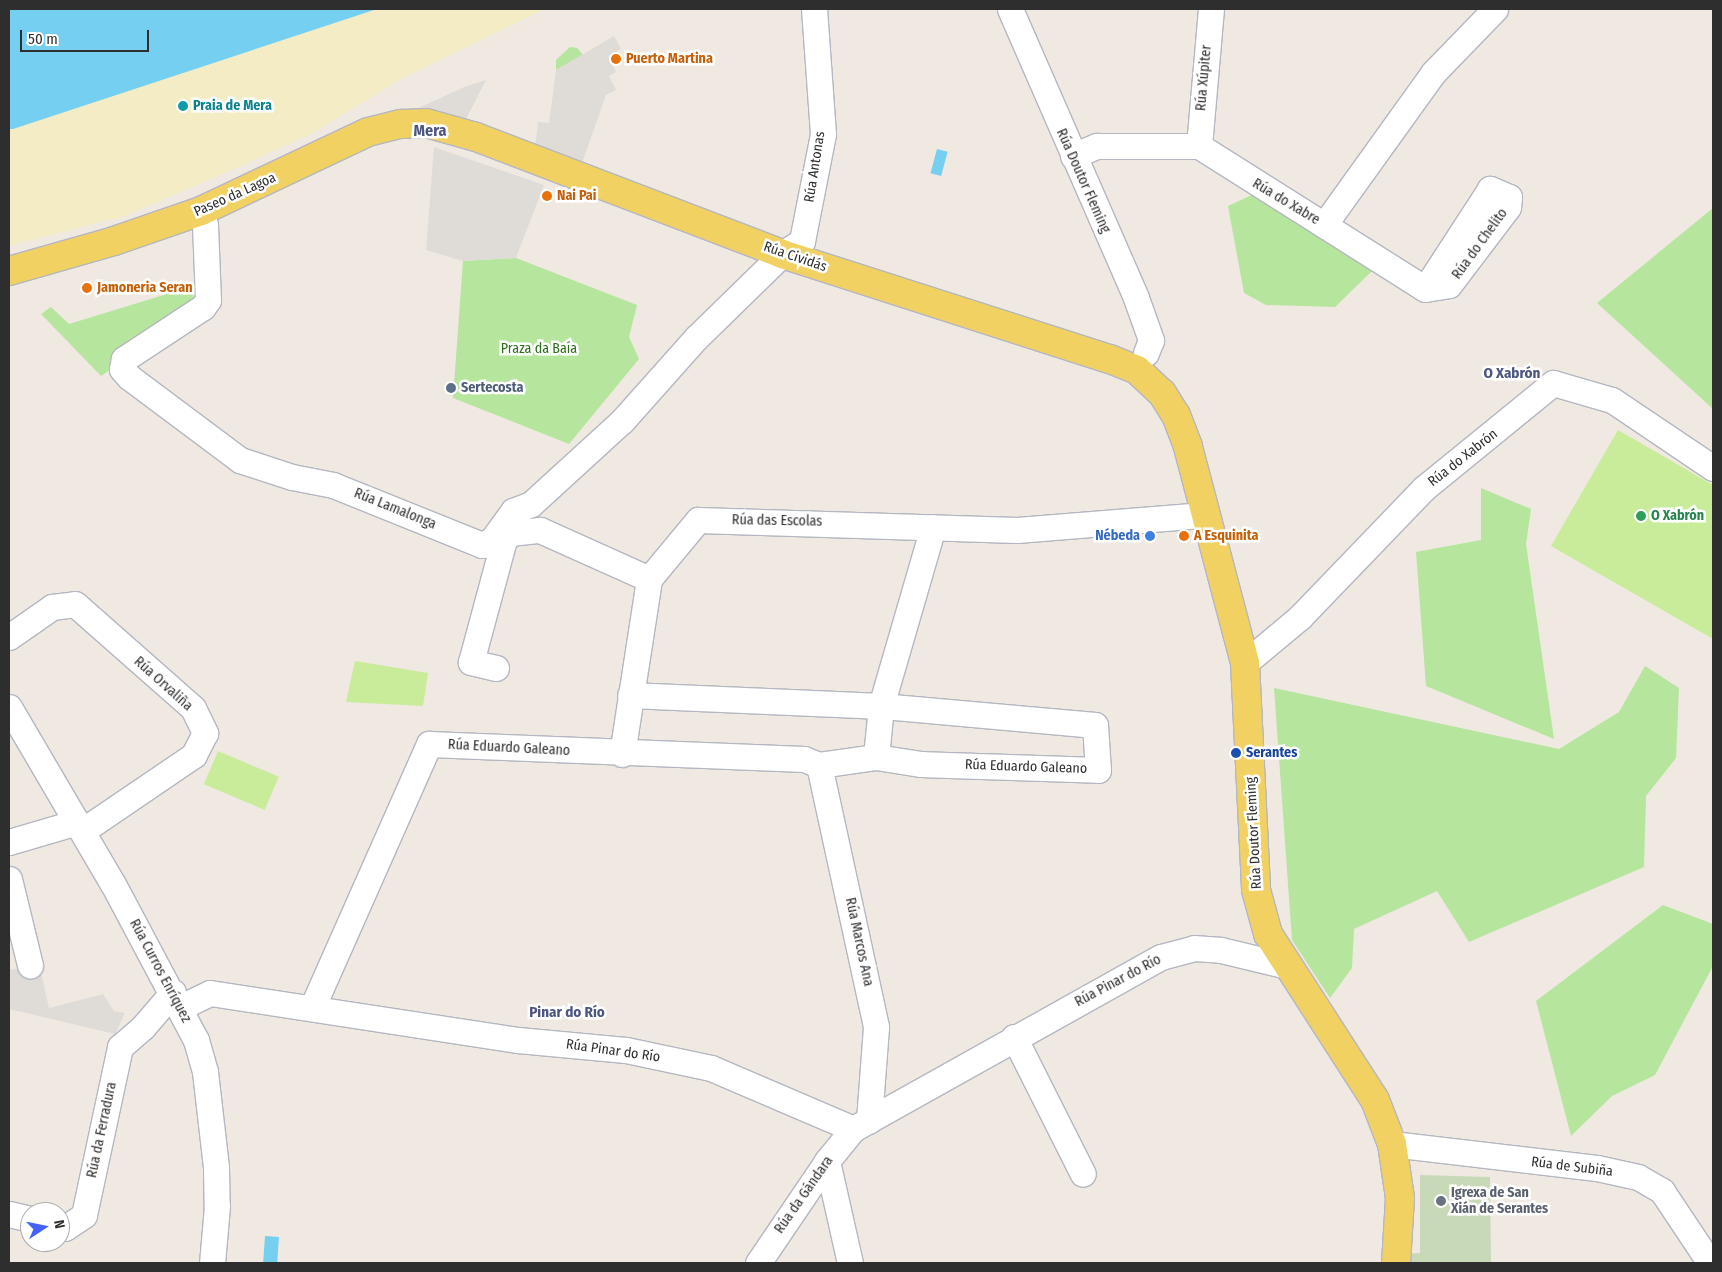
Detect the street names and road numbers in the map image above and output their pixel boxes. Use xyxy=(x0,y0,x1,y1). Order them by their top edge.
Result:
street label: Rúa Xúpiter xyxy=(1193,44,1215,112)
street label: Rúa Doutor Fleming xyxy=(1052,126,1114,236)
street label: Rúa Antonas xyxy=(801,130,829,204)
street label: Paseo da Lagoa xyxy=(191,169,279,221)
street label: Rúa do Xabre xyxy=(1249,175,1323,229)
street label: Rúa do Chelito xyxy=(1449,205,1511,283)
street label: Rúa Cividás xyxy=(761,238,829,276)
street label: Rúa do Xabrón xyxy=(1425,426,1501,490)
street label: Rúa Lamalonga xyxy=(351,485,439,533)
street label: Rúa das Escolas xyxy=(732,512,822,530)
street label: Rúa Orvaliña xyxy=(130,653,196,715)
street label: Rúa Eduardo Galeano xyxy=(447,736,571,760)
street label: Rúa Eduardo Galeano xyxy=(965,756,1087,778)
street label: Rúa Doutor Fleming xyxy=(1243,776,1265,890)
street label: Rúa Marcos Ana xyxy=(841,896,877,988)
street label: Rúa Curros Enríquez xyxy=(126,916,194,1026)
street label: Rúa Pinar do Río xyxy=(1072,951,1164,1011)
street label: Rúa Pinar do Río xyxy=(565,1036,661,1066)
street label: Rúa da Ferradura xyxy=(84,1080,120,1180)
street label: Rúa da Gándara xyxy=(771,1153,837,1237)
street label: Rúa de Subiña xyxy=(1530,1154,1614,1180)

